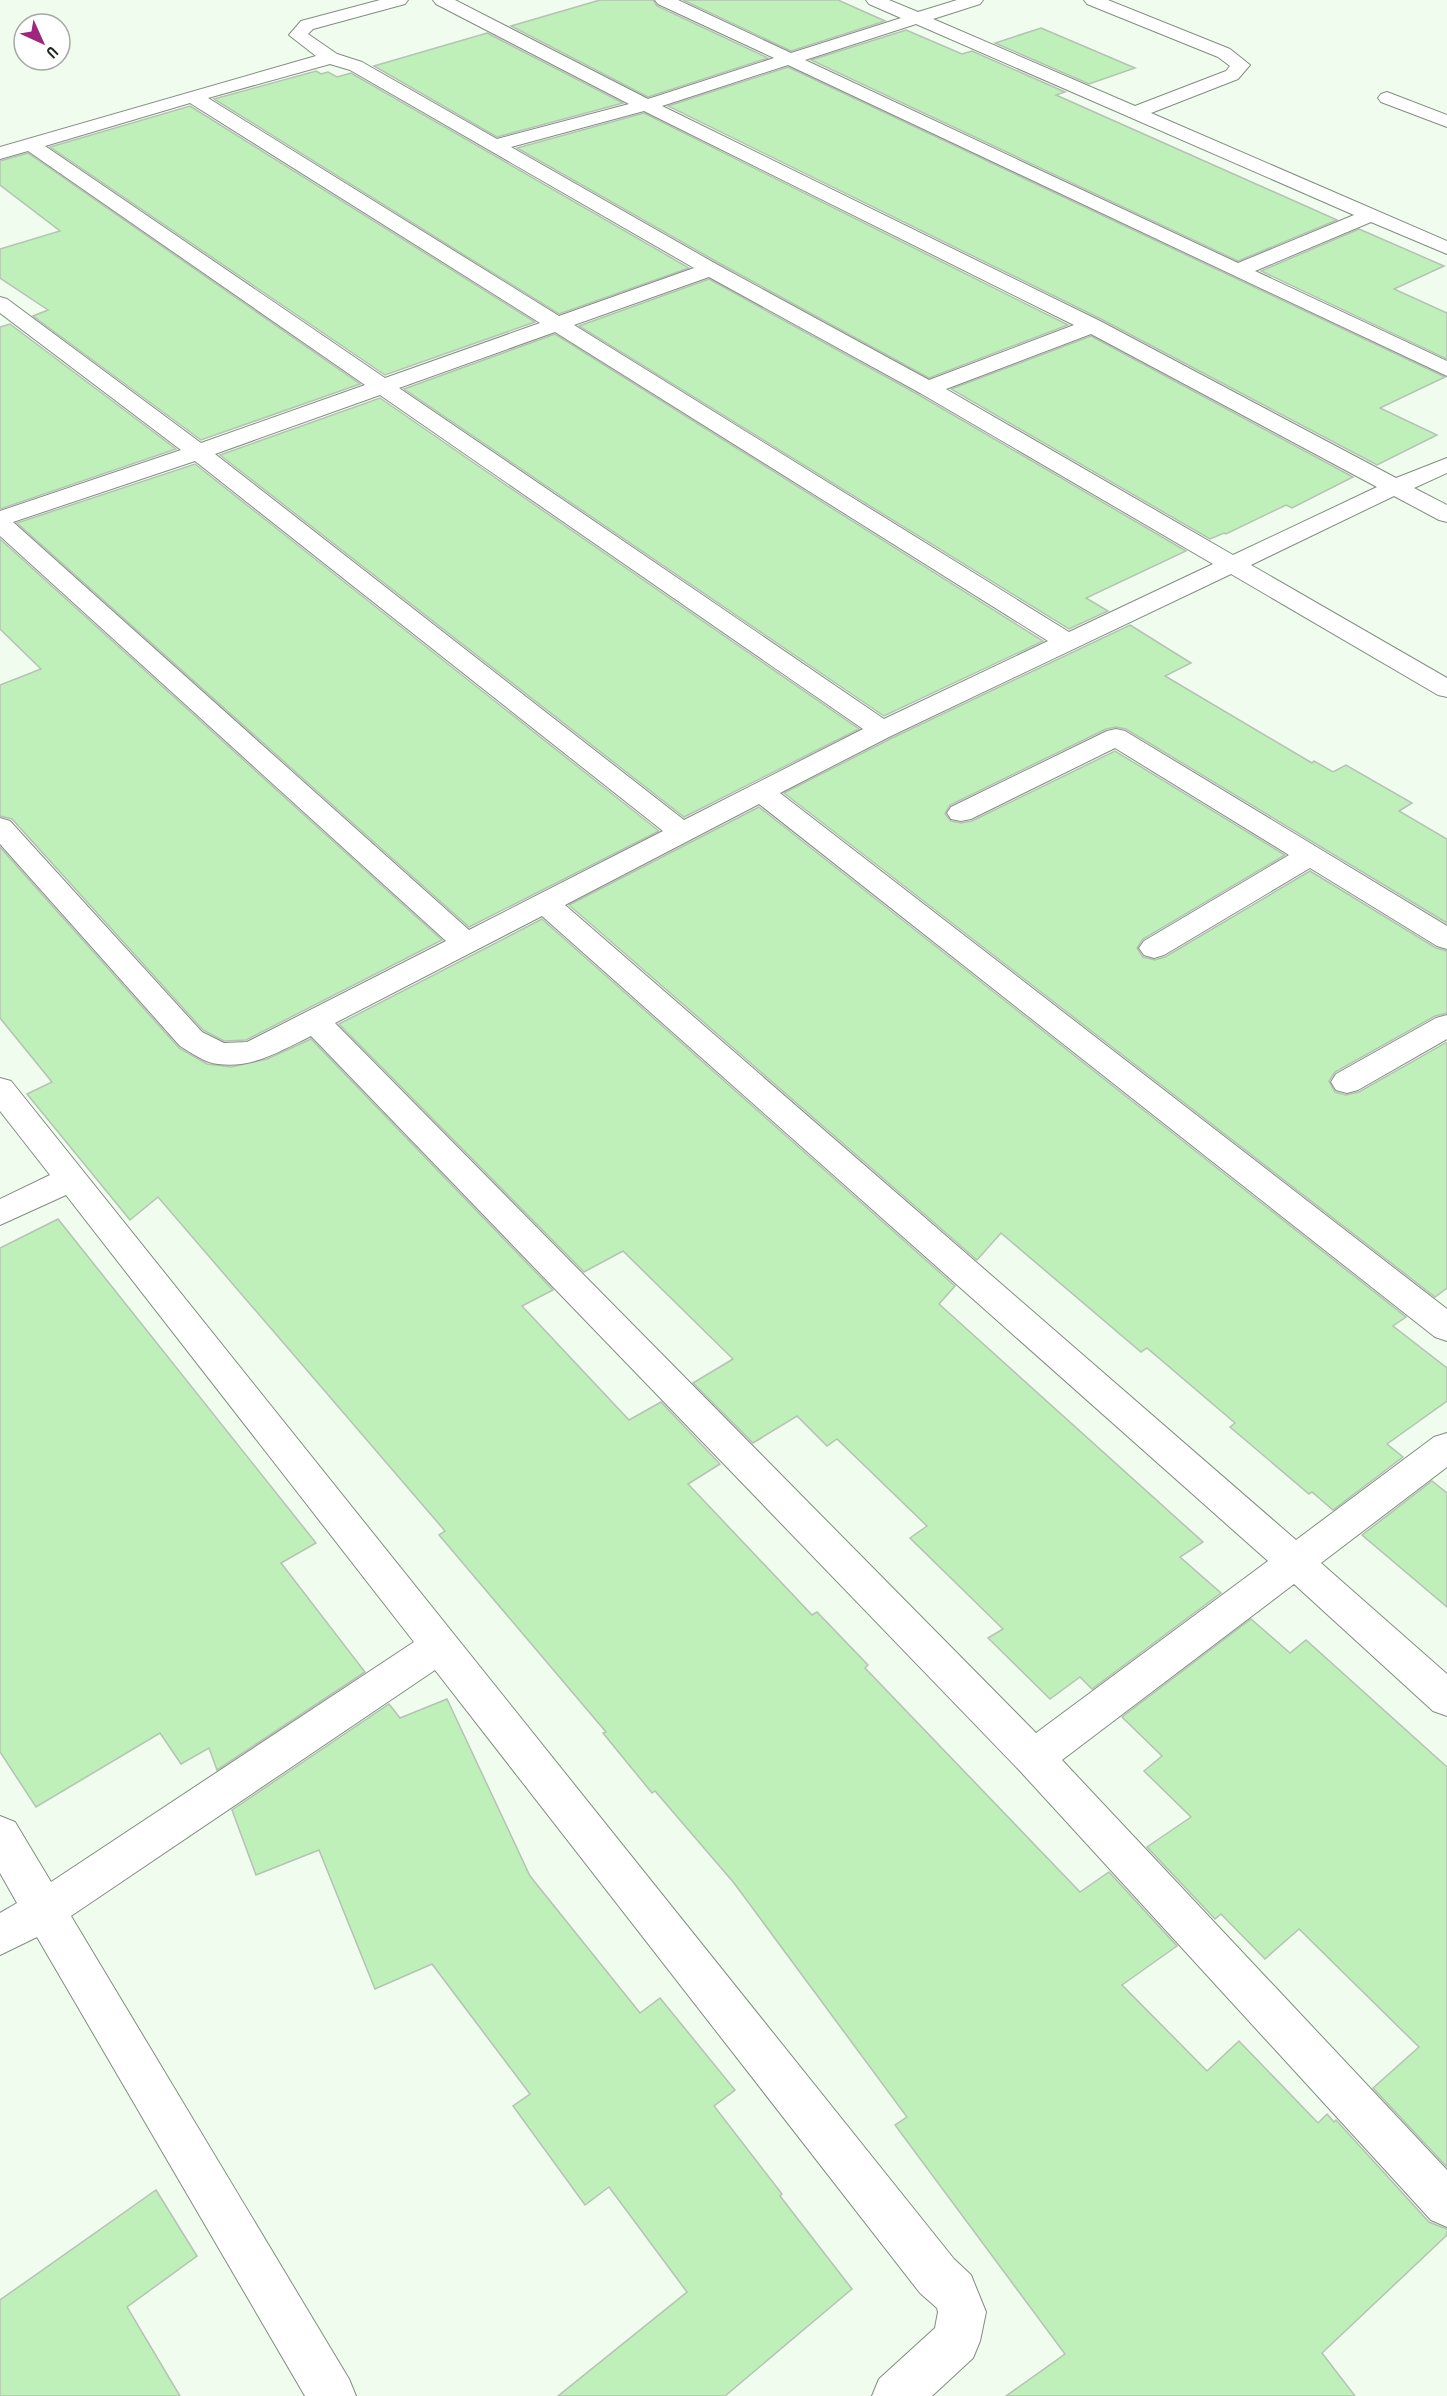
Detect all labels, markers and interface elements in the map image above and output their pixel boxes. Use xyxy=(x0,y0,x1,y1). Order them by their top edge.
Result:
north arrow xyxy=(12,12,72,72)
text: U xyxy=(43,43,63,63)

